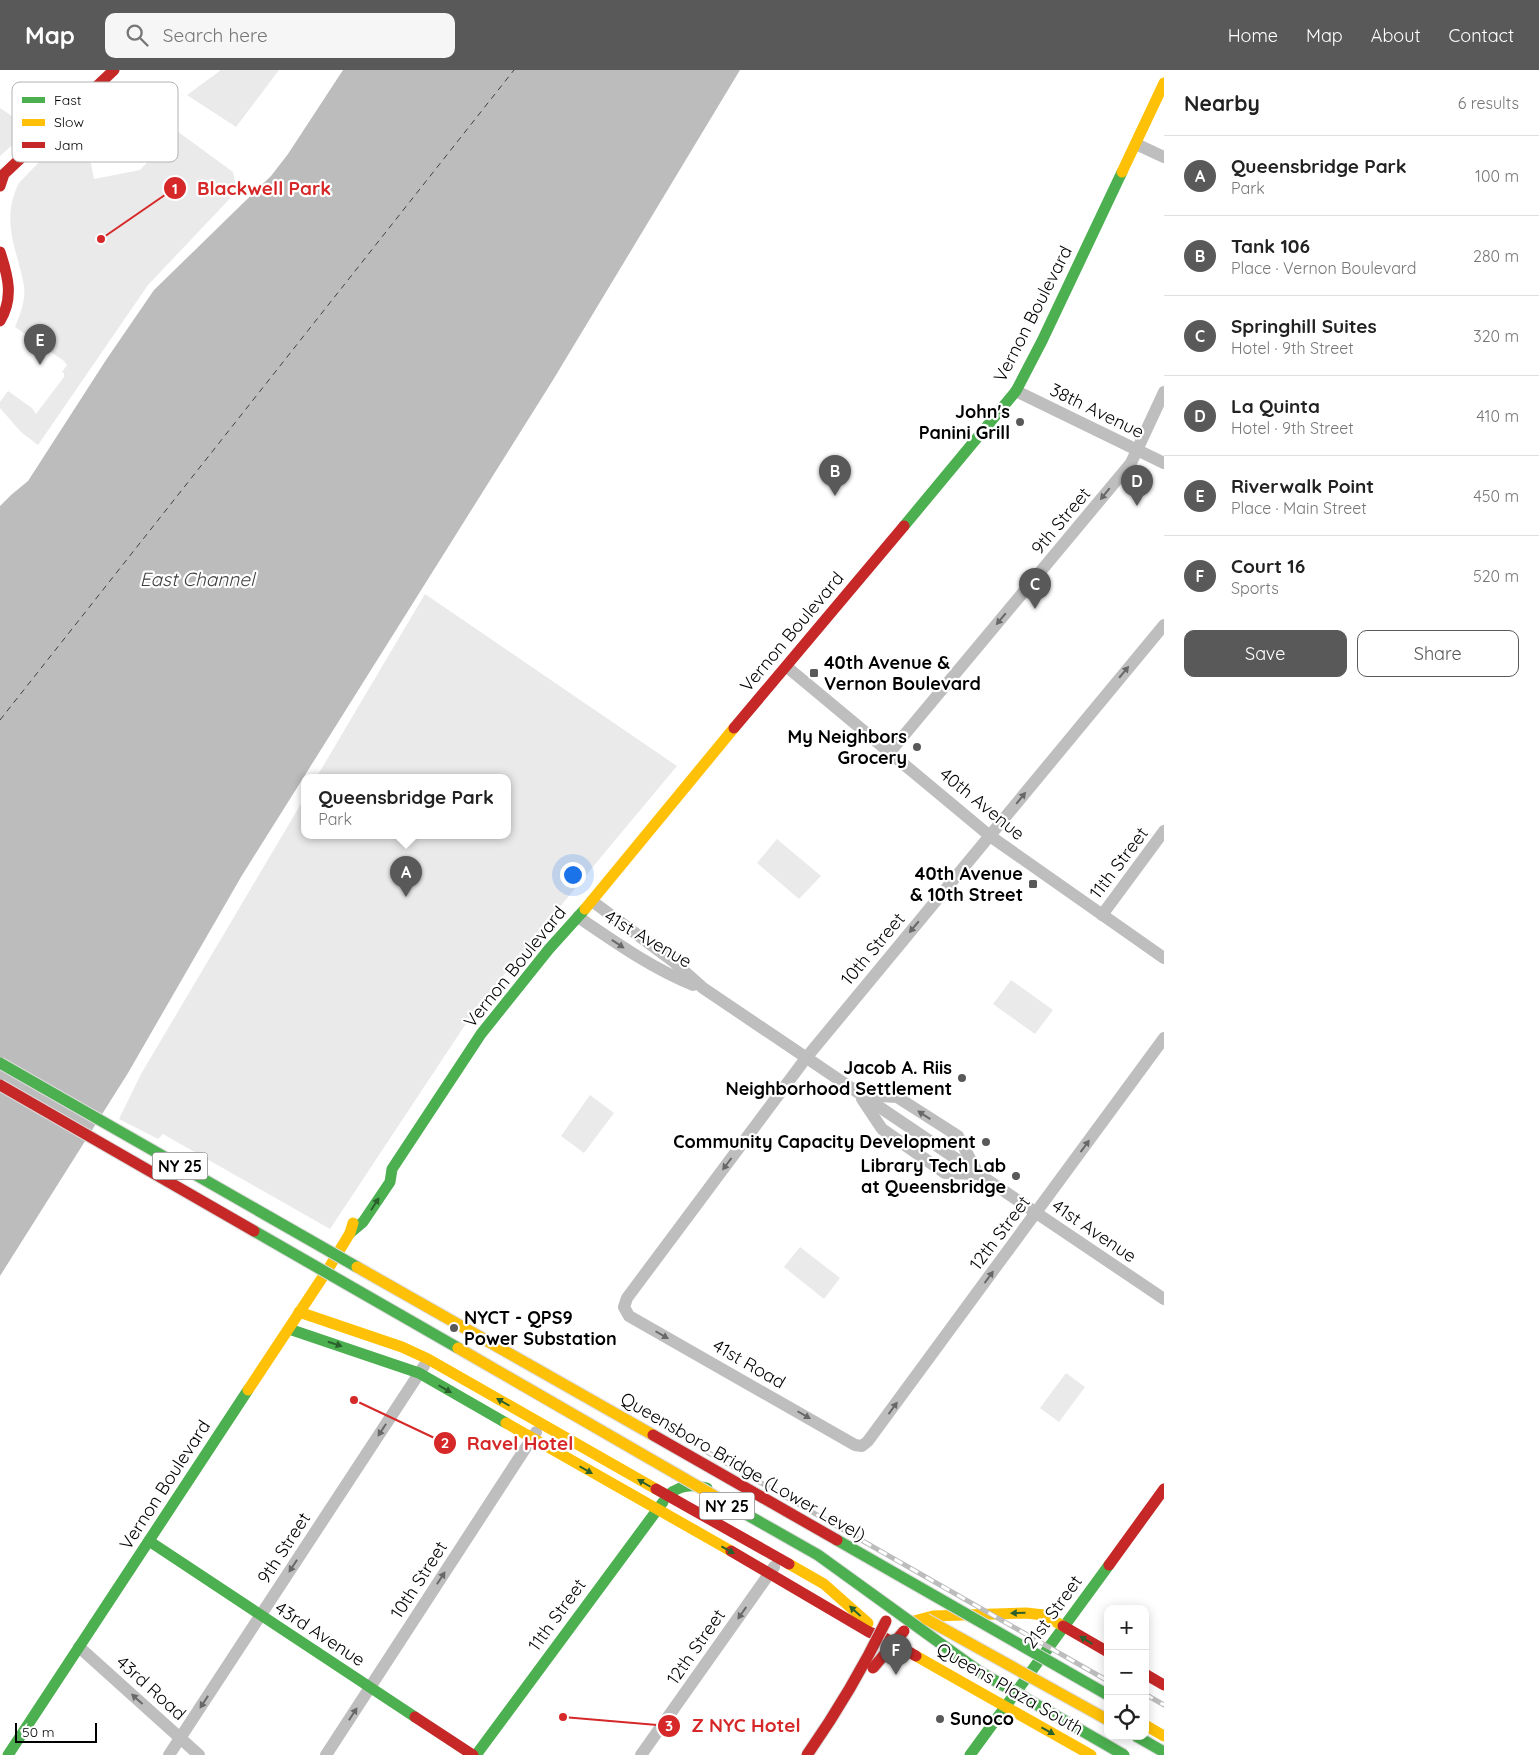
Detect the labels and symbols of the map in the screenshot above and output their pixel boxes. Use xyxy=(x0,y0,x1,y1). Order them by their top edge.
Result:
legend xyxy=(12,82,178,162)
text: Fast xyxy=(54,91,82,109)
text: Slow xyxy=(54,113,84,131)
text: Jam xyxy=(54,136,83,154)
callout: Blackwell Park xyxy=(162,171,341,205)
text: Blackwell Park xyxy=(197,176,331,200)
text: 1 xyxy=(172,179,178,198)
street label: Vernon Boulevard xyxy=(988,242,1077,386)
pin: E xyxy=(24,324,56,365)
street label: 38th Avenue xyxy=(1046,378,1148,443)
place label: John's Panini Grill xyxy=(919,400,1010,444)
marker: John's Panini Grill xyxy=(1014,416,1026,428)
pin: B xyxy=(819,455,851,496)
pin: D xyxy=(1121,465,1153,506)
street label: 9th Street xyxy=(1026,482,1095,559)
one-way arrow xyxy=(1100,488,1111,501)
water label: East Channel xyxy=(140,567,257,591)
street label: Vernon Boulevard xyxy=(735,567,849,697)
pin: C xyxy=(1019,568,1051,609)
one-way arrow xyxy=(996,613,1007,626)
place label: 40th Avenue & Vernon Boulevard xyxy=(824,651,981,695)
one-way arrow xyxy=(1119,666,1130,679)
marker: 40th Avenue & Vernon Boulevard xyxy=(808,667,820,679)
place label: My Neighbors Grocery xyxy=(787,725,907,769)
marker: My Neighbors Grocery xyxy=(911,741,923,753)
street label: 40th Avenue xyxy=(935,762,1030,845)
one-way arrow xyxy=(1016,792,1027,805)
street label: 11th Street xyxy=(1084,822,1153,903)
pin: A xyxy=(390,856,422,897)
your location xyxy=(560,862,586,888)
place label: 40th Avenue & 10th Street xyxy=(910,862,1023,906)
marker: 40th Avenue & 10th Street xyxy=(1027,878,1039,890)
street label: Vernon Boulevard xyxy=(458,901,571,1032)
street label: 41st Avenue xyxy=(600,904,696,973)
street label: 10th Street xyxy=(836,908,910,990)
one-way arrow xyxy=(909,920,920,933)
one-way arrow xyxy=(612,940,625,949)
place label: Jacob A. Riis Neighborhood Settlement xyxy=(725,1056,952,1100)
marker: Jacob A. Riis Neighborhood Settlement xyxy=(956,1072,968,1084)
one-way arrow xyxy=(918,1110,931,1119)
place label: Community Capacity Development xyxy=(673,1130,976,1153)
marker: Community Capacity Development xyxy=(980,1136,992,1148)
one-way arrow xyxy=(1080,1140,1091,1153)
road number: NY 25 xyxy=(152,1152,208,1180)
place label: Library Tech Lab at Queensbridge xyxy=(861,1154,1006,1198)
one-way arrow xyxy=(721,1157,732,1170)
marker: Library Tech Lab at Queensbridge xyxy=(1010,1170,1022,1182)
street label: 12th Street xyxy=(964,1191,1035,1274)
street label: 41st Avenue xyxy=(1048,1194,1141,1267)
one-way arrow xyxy=(370,1197,380,1211)
one-way arrow xyxy=(984,1270,994,1284)
place label: NYCT - QPS9 Power Substation xyxy=(464,1306,617,1350)
marker: NYCT - QPS9 Power Substation xyxy=(448,1322,460,1334)
one-way arrow xyxy=(656,1330,669,1339)
street label: 41st Road xyxy=(709,1334,790,1394)
one-way arrow xyxy=(328,1341,343,1348)
one-way arrow xyxy=(439,1384,452,1393)
street label: Queensboro Bridge (Lower Level) xyxy=(616,1387,870,1546)
one-way arrow xyxy=(496,1398,510,1407)
one-way arrow xyxy=(888,1401,898,1415)
one-way arrow xyxy=(797,1411,810,1420)
street label: Vernon Boulevard xyxy=(114,1416,215,1554)
one-way arrow xyxy=(377,1423,387,1437)
callout: Ravel Hotel xyxy=(432,1426,584,1460)
text: Ravel Hotel xyxy=(467,1431,573,1455)
text: 2 xyxy=(441,1433,449,1452)
one-way arrow xyxy=(580,1465,593,1474)
one-way arrow xyxy=(637,1479,652,1487)
road number: NY 25 xyxy=(700,1492,754,1520)
street label: 9th Street xyxy=(252,1508,315,1588)
street label: 10th Street xyxy=(385,1537,452,1623)
one-way arrow xyxy=(720,1546,735,1554)
one-way arrow xyxy=(288,1559,298,1573)
street label: 21st Street xyxy=(1018,1570,1087,1653)
one-way arrow xyxy=(436,1571,446,1585)
street label: 11th Street xyxy=(523,1574,591,1655)
street label: 43rd Avenue xyxy=(271,1596,370,1671)
street label: 12th Street xyxy=(661,1604,730,1689)
one-way arrow xyxy=(849,1605,861,1616)
one-way arrow xyxy=(737,1607,747,1620)
one-way arrow xyxy=(1010,1609,1026,1617)
pin: F xyxy=(880,1634,912,1675)
one-way arrow xyxy=(1079,1635,1092,1644)
street label: Queens Plaza South xyxy=(933,1637,1088,1740)
street label: 43rd Road xyxy=(112,1650,191,1725)
one-way arrow xyxy=(132,1693,144,1705)
one-way arrow xyxy=(199,1695,209,1708)
place label: Sunoco xyxy=(950,1707,1014,1730)
one-way arrow xyxy=(348,1708,357,1721)
callout: Z NYC Hotel xyxy=(656,1709,811,1743)
text: Z NYC Hotel xyxy=(691,1713,801,1737)
marker: Sunoco xyxy=(934,1713,946,1725)
text: 3 xyxy=(665,1716,673,1735)
scale bar xyxy=(15,1720,98,1743)
one-way arrow xyxy=(1042,1727,1055,1736)

